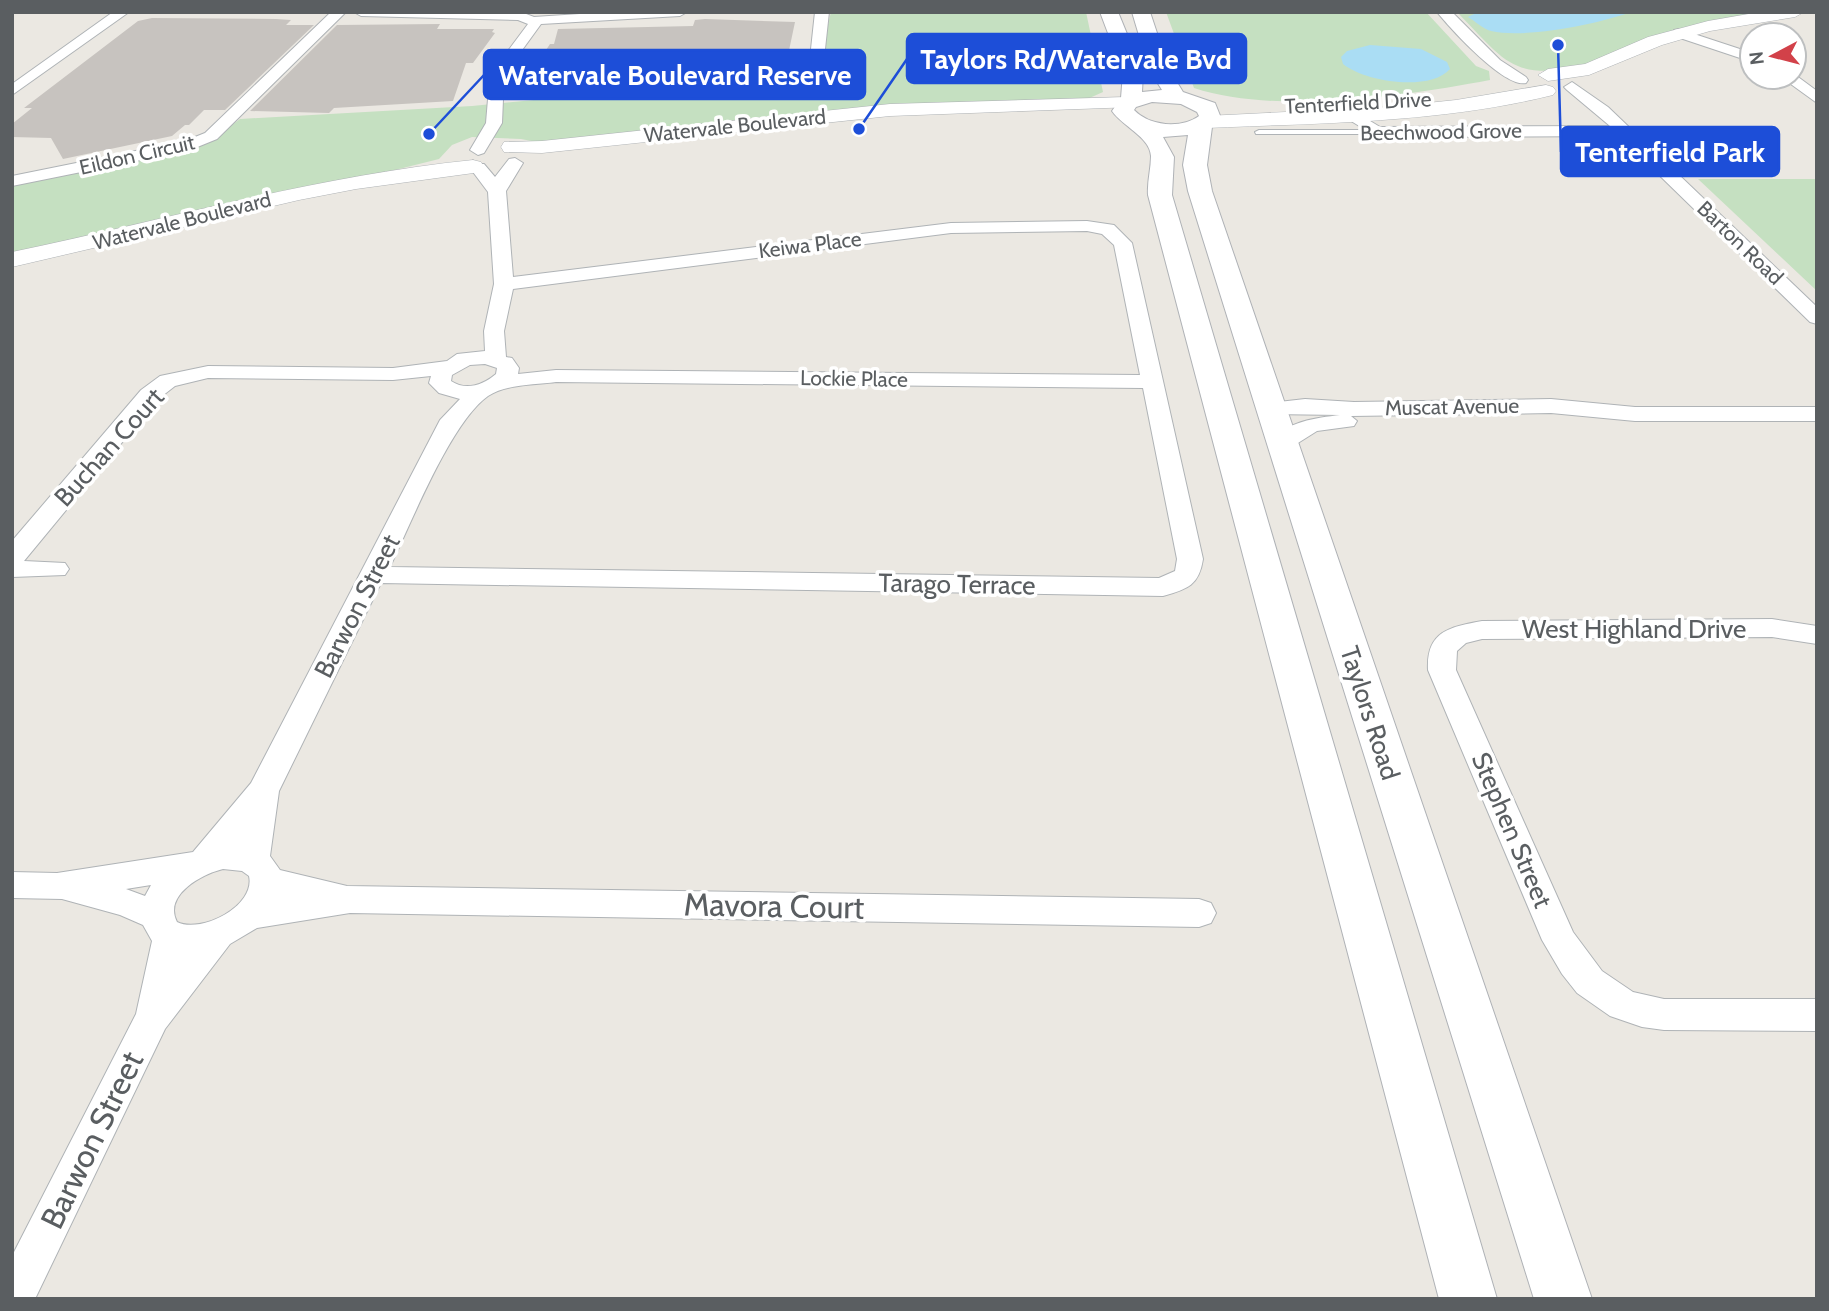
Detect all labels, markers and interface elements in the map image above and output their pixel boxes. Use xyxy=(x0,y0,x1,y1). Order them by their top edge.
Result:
north arrow xyxy=(1738,21,1808,91)
callout: Taylors Rd/Watervale Bvd xyxy=(907,34,1246,83)
text: Taylors Rd/Watervale Bvd xyxy=(920,42,1232,76)
callout: Watervale Boulevard Reserve xyxy=(484,50,865,99)
text: N xyxy=(1744,50,1769,66)
text: Watervale Boulevard Reserve xyxy=(499,58,852,92)
street label: Tenterfield Drive xyxy=(1284,86,1432,119)
street label: Watervale Boulevard xyxy=(643,104,827,147)
street label: Beechwood Grove xyxy=(1360,118,1522,145)
callout: Tenterfield Park xyxy=(1561,127,1779,176)
street label: Eildon Circuit xyxy=(77,129,197,180)
text: Tenterfield Park xyxy=(1575,135,1765,169)
street label: Watervale Boulevard xyxy=(90,186,274,255)
street label: Barton Road xyxy=(1692,196,1789,290)
street label: Keiwa Place xyxy=(757,226,863,263)
street label: Lockie Place xyxy=(800,365,908,392)
street label: Buchan Court xyxy=(47,381,171,513)
street label: Muscat Avenue xyxy=(1385,393,1520,420)
street label: Barwon Street xyxy=(307,529,407,683)
street label: Tarago Terrace xyxy=(878,567,1036,601)
street label: West Highland Drive xyxy=(1522,613,1746,645)
street label: Taylors Road xyxy=(1333,642,1407,784)
street label: Stephen Street xyxy=(1465,747,1559,913)
street label: Mavora Court xyxy=(683,884,865,927)
street label: Barwon Street xyxy=(32,1045,151,1235)

